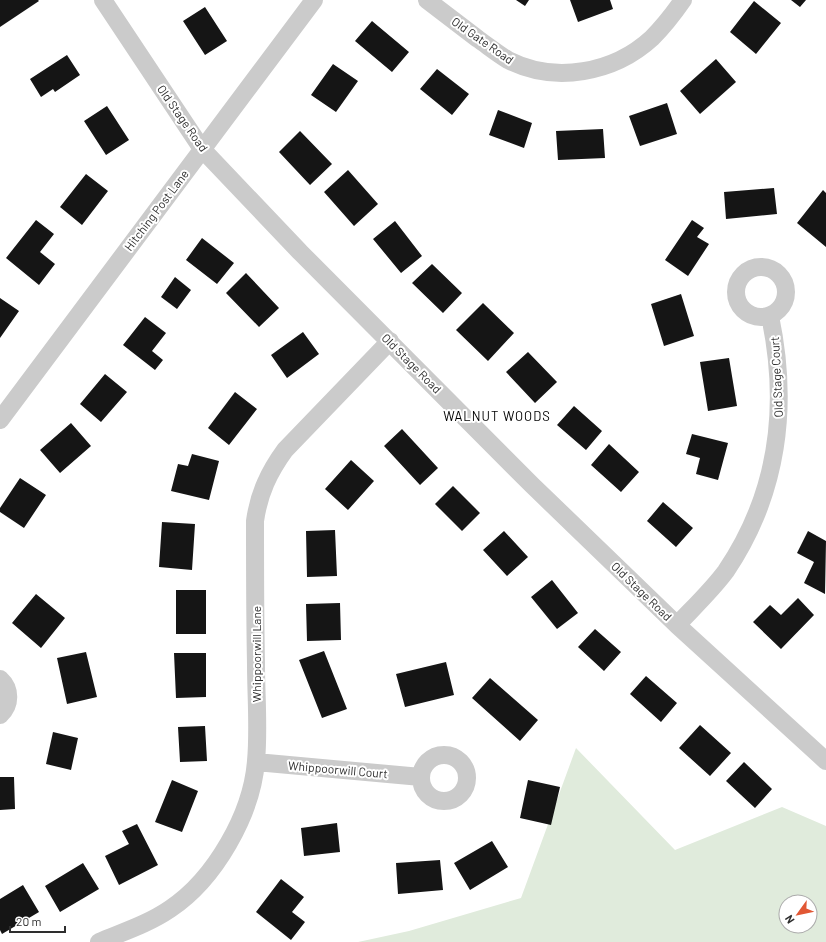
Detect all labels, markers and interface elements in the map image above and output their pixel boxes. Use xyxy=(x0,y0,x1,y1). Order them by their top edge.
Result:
street label: Old Gate Road xyxy=(449,14,517,66)
street label: Old Stage Road xyxy=(155,82,211,154)
street label: Hitching Post Lane xyxy=(121,167,191,253)
street label: Old Stage Road xyxy=(379,330,445,396)
street label: Old Stage Court xyxy=(767,336,785,418)
district label: WALNUT WOODS xyxy=(443,408,551,424)
street label: Old Stage Road xyxy=(609,559,675,623)
street label: Whippoorwill Lane xyxy=(249,606,263,702)
street label: Whippoorwill Court xyxy=(288,758,388,780)
north arrow xyxy=(778,894,818,934)
scale bar xyxy=(10,908,65,934)
text: N xyxy=(782,913,797,926)
text: 20 m xyxy=(16,914,42,928)

